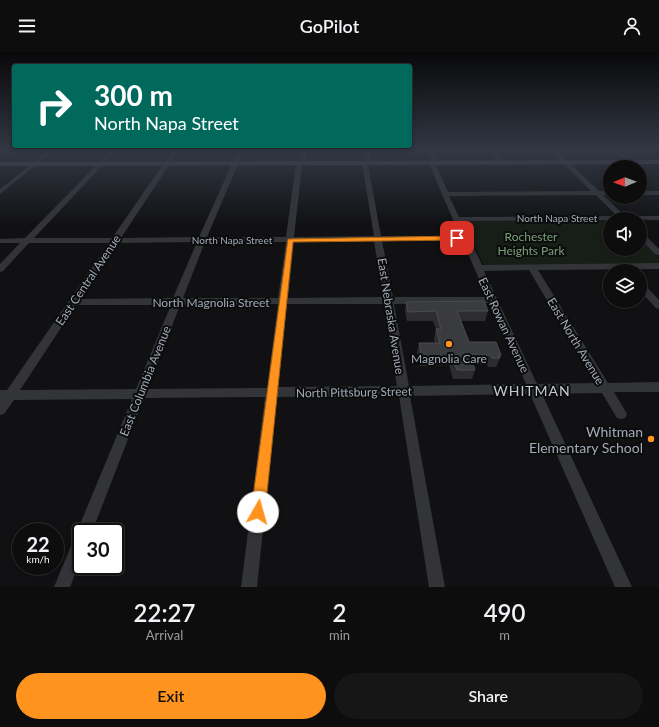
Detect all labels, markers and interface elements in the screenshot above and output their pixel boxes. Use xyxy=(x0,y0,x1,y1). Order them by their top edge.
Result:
icon: menu xyxy=(16,15,38,37)
text: GoPilot xyxy=(300,15,359,37)
icon: person xyxy=(621,15,643,37)
text: 300 m xyxy=(94,78,173,112)
icon: right xyxy=(28,80,80,132)
text: North Napa Street xyxy=(94,112,239,134)
north arrow xyxy=(603,160,647,204)
map controls xyxy=(603,160,647,308)
street label: North Napa Street xyxy=(517,212,598,224)
button: sound xyxy=(603,212,647,256)
pin xyxy=(440,221,474,255)
icon: arrive xyxy=(446,227,468,249)
park label: Rochester Heights Park xyxy=(497,229,565,258)
street label: East Central Avenue xyxy=(52,232,124,328)
street label: North Napa Street xyxy=(192,234,273,246)
street label: East Nebraska Avenue xyxy=(374,257,408,375)
button: layers xyxy=(603,264,647,308)
street label: East Rowan Avenue xyxy=(475,275,533,375)
street label: North Magnolia Street xyxy=(152,295,270,310)
street label: East North Avenue xyxy=(544,295,608,387)
street label: East Columbia Avenue xyxy=(116,324,174,438)
marker: Magnolia Care xyxy=(444,339,454,349)
place label: Magnolia Care xyxy=(411,351,487,366)
district label: WHITMAN xyxy=(493,382,571,399)
street label: North Pittsburg Street xyxy=(296,383,413,401)
place label: Whitman Elementary School xyxy=(529,423,643,456)
marker: Whitman Elementary School xyxy=(646,434,656,444)
position arrow xyxy=(237,491,279,533)
speed limit sign: 30 xyxy=(72,523,124,575)
text: 22 xyxy=(26,532,50,556)
text: km/h xyxy=(26,553,50,565)
text: 22:27 xyxy=(134,598,195,627)
text: 2 xyxy=(333,598,346,627)
text: 490 xyxy=(484,598,525,627)
text: Arrival xyxy=(146,627,183,643)
text: min xyxy=(329,627,350,643)
text: m xyxy=(499,627,510,643)
button: Exit xyxy=(16,673,326,719)
button: Share xyxy=(334,673,643,719)

